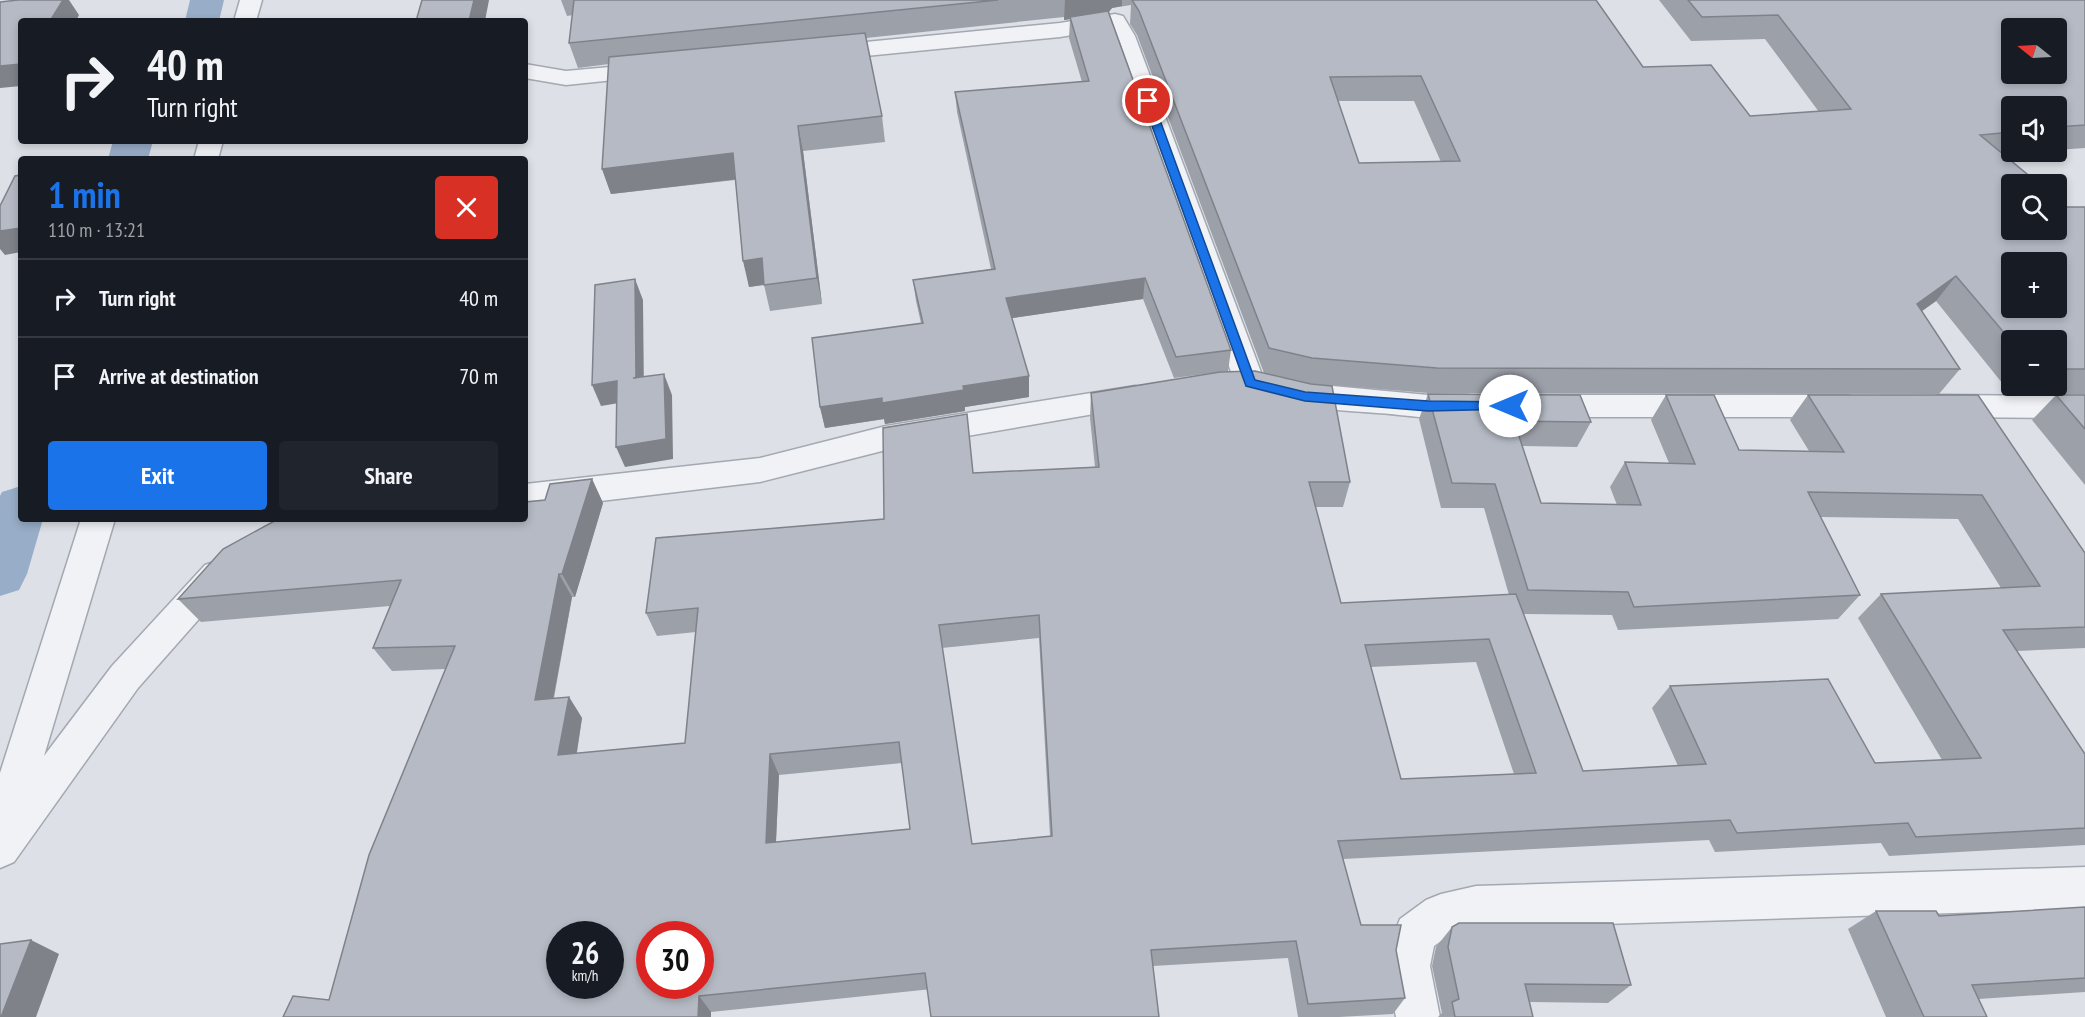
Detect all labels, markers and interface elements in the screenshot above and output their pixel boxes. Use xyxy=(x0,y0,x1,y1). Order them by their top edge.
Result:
north arrow xyxy=(2001,18,2067,84)
map controls xyxy=(2001,18,2067,396)
text: 40 m xyxy=(147,37,224,92)
icon: right xyxy=(48,42,126,120)
pin xyxy=(1122,75,1173,126)
icon: arrive xyxy=(1131,84,1164,117)
text: Turn right xyxy=(147,90,238,124)
button: sound xyxy=(2001,96,2067,162)
text: 1 min xyxy=(48,171,121,218)
button: search xyxy=(2001,174,2067,240)
button: close xyxy=(435,176,498,239)
text: 110 m · 13:21 xyxy=(48,217,145,243)
button: + xyxy=(2001,252,2067,318)
icon: right xyxy=(48,282,81,315)
text: Turn right xyxy=(99,284,176,312)
text: 40 m xyxy=(459,284,498,312)
button: − xyxy=(2001,330,2067,396)
icon: arrive xyxy=(48,360,81,393)
text: Arrive at destination xyxy=(99,362,259,390)
text: 70 m xyxy=(459,362,498,390)
position arrow xyxy=(1478,374,1542,438)
button: Exit xyxy=(48,441,267,510)
button: Share xyxy=(279,441,498,510)
speed limit sign: 30 xyxy=(636,921,714,999)
text: 26 xyxy=(571,933,599,972)
text: km/h xyxy=(572,966,598,985)

